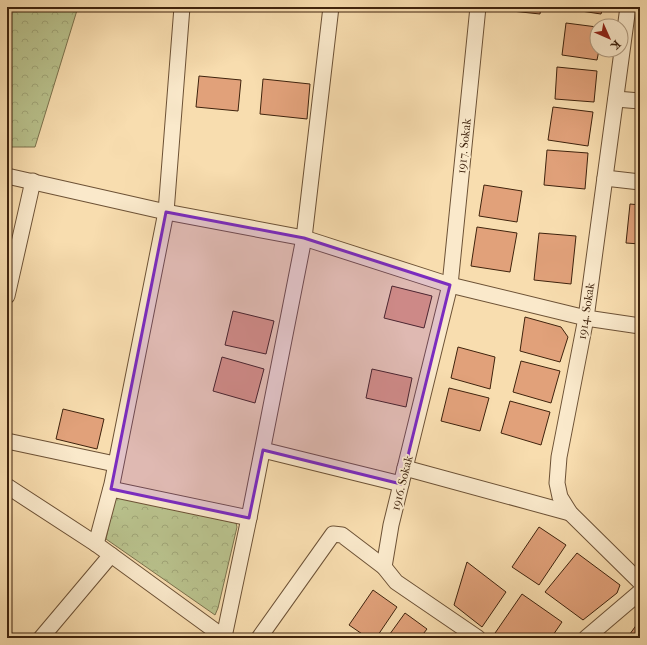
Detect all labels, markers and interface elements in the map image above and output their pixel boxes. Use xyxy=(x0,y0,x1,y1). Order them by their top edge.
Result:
north arrow xyxy=(589,18,629,58)
text: K xyxy=(608,37,623,53)
street label: 1917. Sokak xyxy=(454,117,474,174)
street label: 1914. Sokak xyxy=(575,281,598,340)
street label: 1916. Sokak xyxy=(388,453,416,512)

